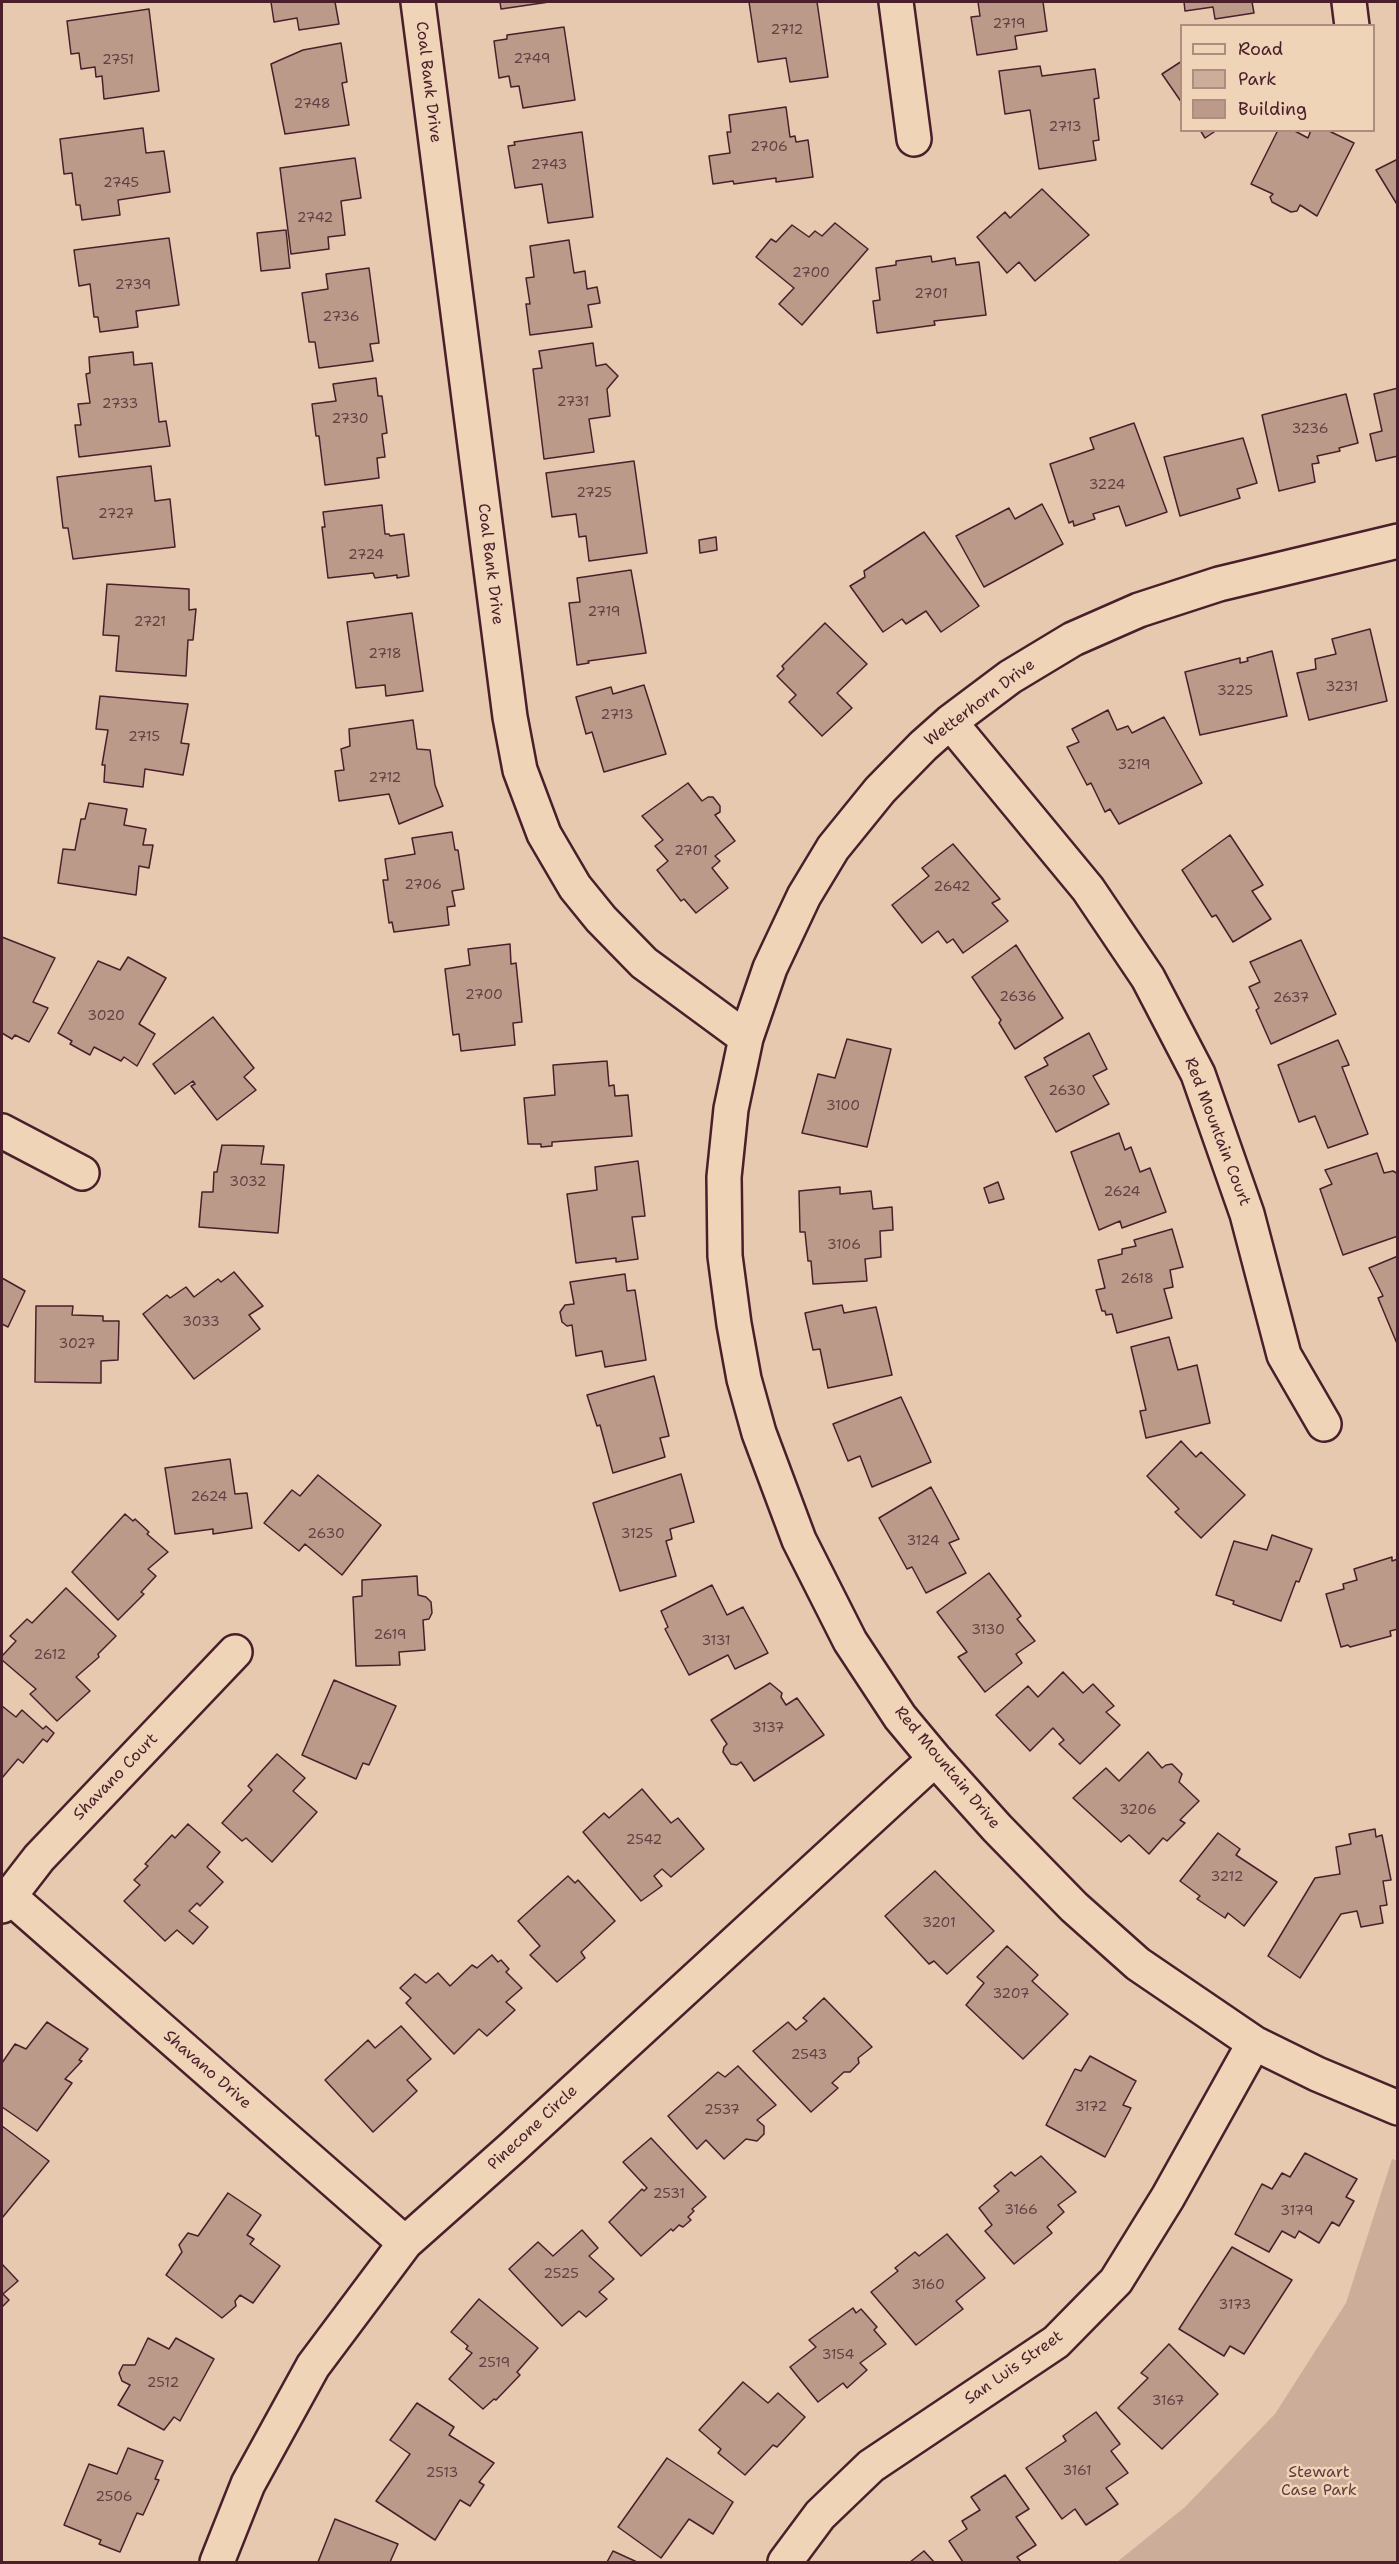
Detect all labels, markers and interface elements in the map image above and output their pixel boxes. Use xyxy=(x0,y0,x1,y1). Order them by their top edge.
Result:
house number: 2719 xyxy=(993,16,1025,32)
street label: Coal Bank Drive xyxy=(411,20,445,144)
house number: 2712 xyxy=(771,22,803,38)
legend xyxy=(1180,24,1375,132)
text: Road xyxy=(1238,37,1283,61)
house number: 2749 xyxy=(514,51,550,67)
house number: 2751 xyxy=(102,52,134,68)
text: Park xyxy=(1238,67,1277,91)
house number: 2748 xyxy=(293,96,331,112)
text: Building xyxy=(1238,97,1307,121)
house number: 2713 xyxy=(1049,119,1081,135)
house number: 2706 xyxy=(750,139,788,155)
house number: 2743 xyxy=(531,157,567,173)
house number: 2745 xyxy=(103,175,139,191)
house number: 2742 xyxy=(297,210,333,226)
house number: 2700 xyxy=(792,265,830,281)
house number: 2739 xyxy=(115,277,151,293)
house number: 2701 xyxy=(914,286,948,302)
house number: 2736 xyxy=(323,309,359,325)
house number: 2731 xyxy=(557,394,589,410)
house number: 2733 xyxy=(102,396,138,412)
house number: 2730 xyxy=(332,411,368,427)
house number: 3236 xyxy=(1291,421,1329,437)
house number: 3224 xyxy=(1089,477,1125,493)
house number: 2725 xyxy=(576,485,612,501)
street label: Coal Bank Drive xyxy=(473,502,507,626)
house number: 2727 xyxy=(98,506,134,522)
house number: 2724 xyxy=(348,547,384,563)
house number: 2719 xyxy=(588,604,620,620)
house number: 2721 xyxy=(134,614,166,630)
house number: 2718 xyxy=(368,646,402,662)
street label: Wetterhorn Drive xyxy=(921,655,1039,751)
house number: 3231 xyxy=(1326,679,1358,695)
house number: 3225 xyxy=(1217,683,1253,699)
house number: 2713 xyxy=(601,707,633,723)
house number: 2715 xyxy=(128,729,160,745)
house number: 3219 xyxy=(1117,757,1151,773)
house number: 2712 xyxy=(369,770,401,786)
house number: 2701 xyxy=(674,843,708,859)
house number: 2706 xyxy=(404,877,442,893)
house number: 2642 xyxy=(933,879,971,895)
house number: 2700 xyxy=(465,987,503,1003)
house number: 2636 xyxy=(999,989,1037,1005)
house number: 2637 xyxy=(1273,990,1309,1006)
house number: 3020 xyxy=(87,1008,125,1024)
street label: Red Mountain Court xyxy=(1180,1055,1254,1209)
house number: 2630 xyxy=(1048,1083,1086,1099)
house number: 3100 xyxy=(826,1098,860,1114)
house number: 3032 xyxy=(229,1174,267,1190)
house number: 2624 xyxy=(1104,1184,1140,1200)
house number: 3106 xyxy=(827,1237,861,1253)
house number: 2618 xyxy=(1120,1271,1154,1287)
house number: 3033 xyxy=(182,1314,220,1330)
house number: 3027 xyxy=(58,1336,96,1352)
house number: 2624 xyxy=(191,1489,227,1505)
house number: 2630 xyxy=(307,1526,345,1542)
house number: 3125 xyxy=(621,1526,653,1542)
house number: 3124 xyxy=(907,1533,939,1549)
house number: 3130 xyxy=(971,1622,1005,1638)
house number: 2619 xyxy=(373,1627,407,1643)
house number: 3131 xyxy=(701,1633,731,1649)
house number: 2612 xyxy=(34,1647,66,1663)
street label: Red Mountain Drive xyxy=(890,1703,1004,1833)
house number: 3137 xyxy=(752,1720,784,1736)
street label: Shavano Court xyxy=(70,1730,162,1824)
house number: 3206 xyxy=(1119,1802,1157,1818)
house number: 2542 xyxy=(626,1832,662,1848)
house number: 3212 xyxy=(1211,1869,1243,1885)
house number: 3201 xyxy=(922,1915,956,1931)
house number: 3207 xyxy=(992,1986,1030,2002)
street label: Shavano Drive xyxy=(159,2027,255,2113)
house number: 2543 xyxy=(791,2047,827,2063)
street label: Pinecone Circle xyxy=(484,2081,582,2175)
house number: 3172 xyxy=(1075,2099,1107,2115)
house number: 2537 xyxy=(704,2102,740,2118)
house number: 2531 xyxy=(653,2186,685,2202)
house number: 3166 xyxy=(1004,2202,1038,2218)
house number: 3179 xyxy=(1280,2203,1314,2219)
house number: 2525 xyxy=(543,2266,579,2282)
house number: 3160 xyxy=(911,2277,945,2293)
house number: 3173 xyxy=(1219,2297,1251,2313)
street label: San Luis Street xyxy=(961,2327,1067,2409)
house number: 3154 xyxy=(822,2347,854,2363)
house number: 2519 xyxy=(478,2355,510,2371)
house number: 2512 xyxy=(147,2375,179,2391)
house number: 3167 xyxy=(1152,2393,1184,2409)
house number: 3161 xyxy=(1062,2463,1092,2479)
park label: Stewart Case Park xyxy=(1281,2463,1357,2501)
house number: 2513 xyxy=(426,2465,458,2481)
house number: 2506 xyxy=(95,2489,133,2505)

